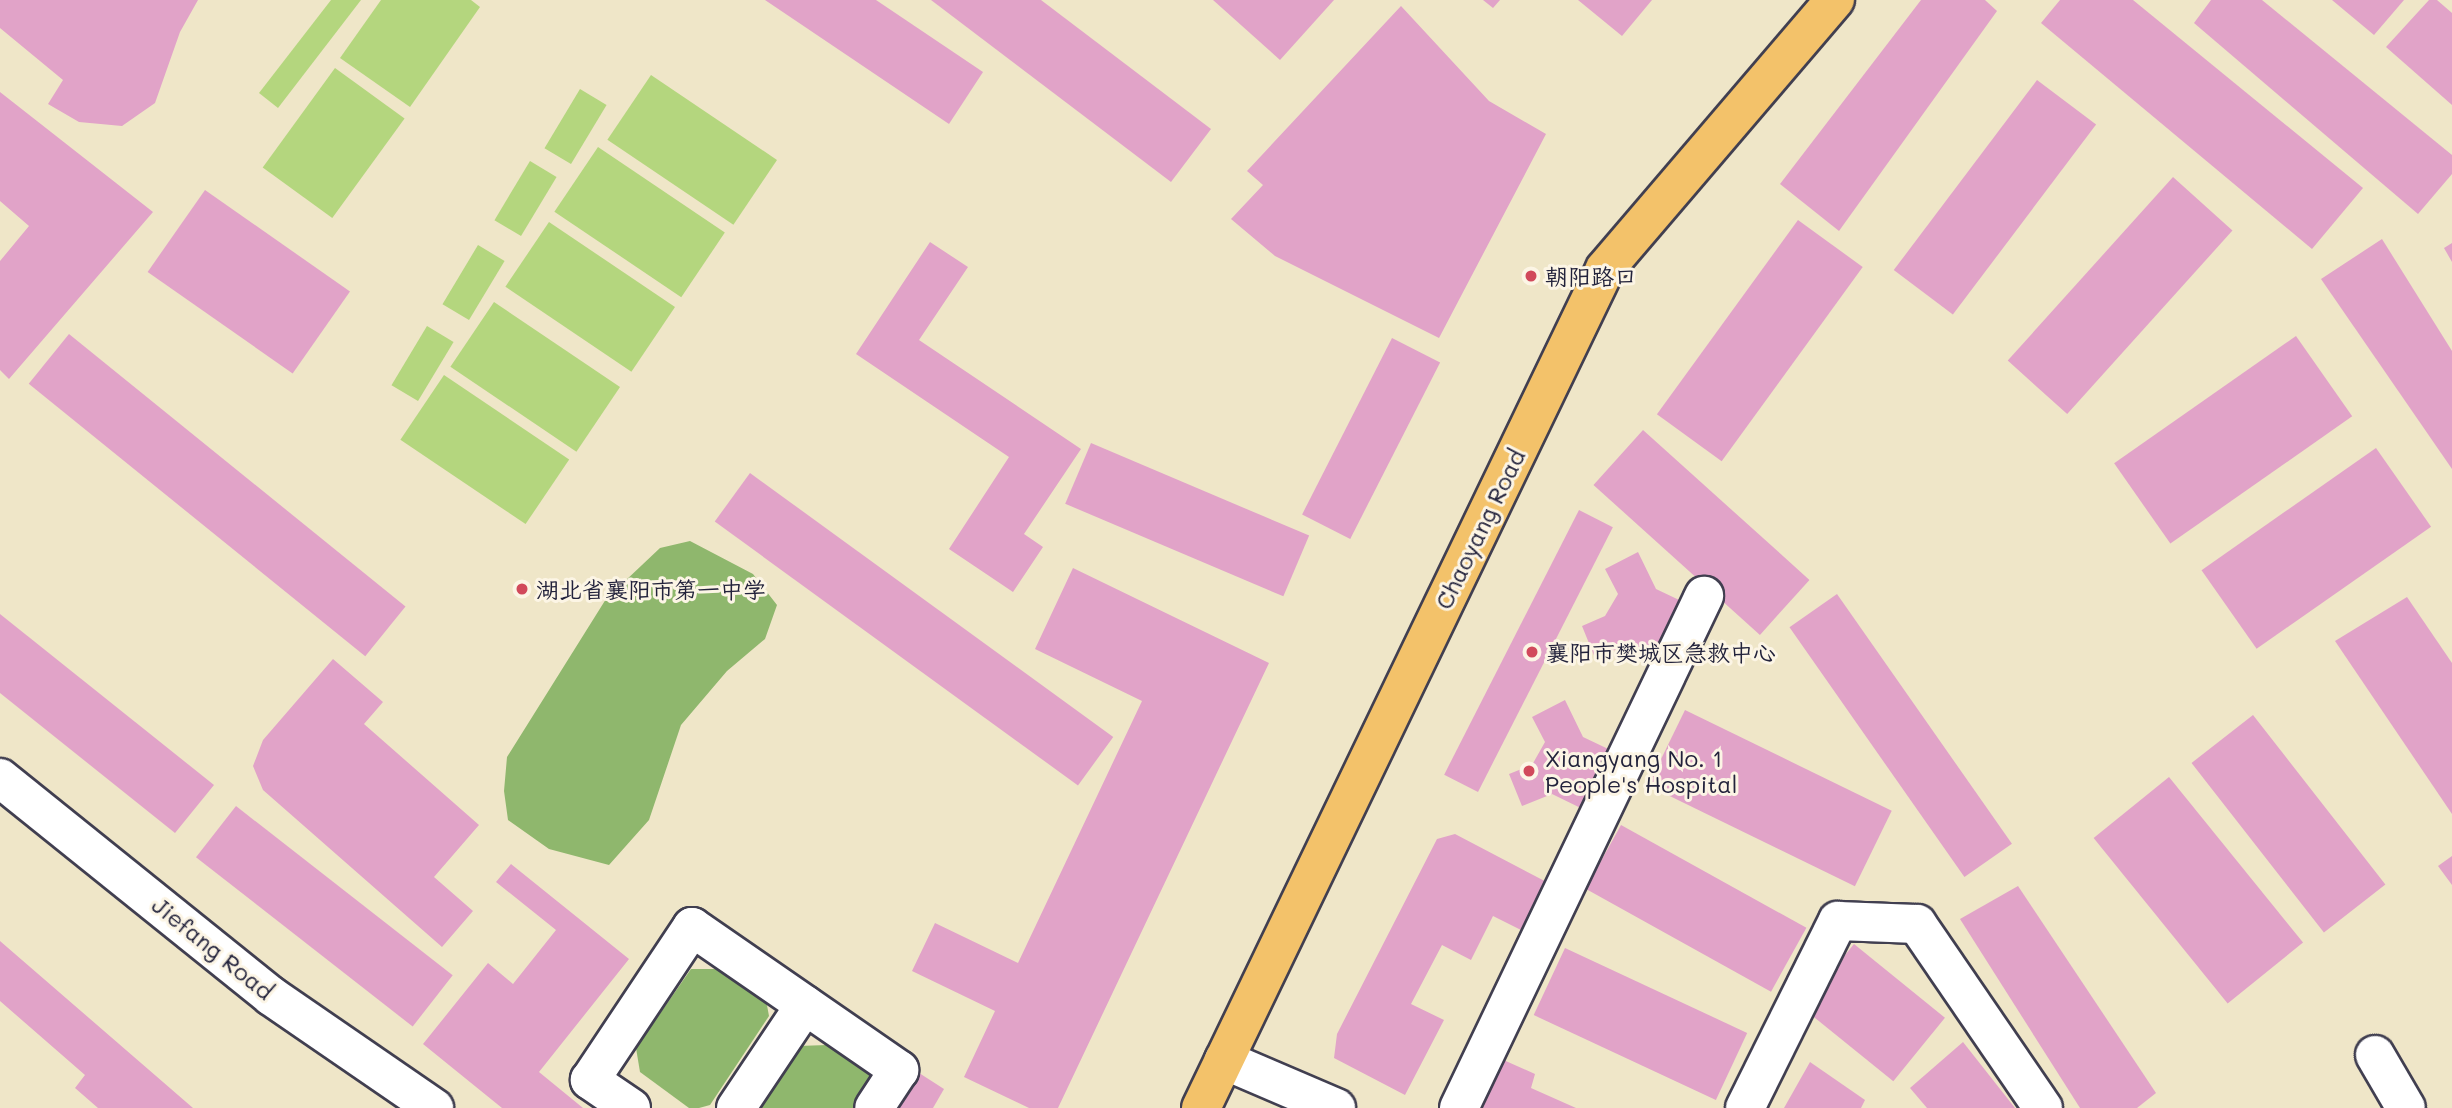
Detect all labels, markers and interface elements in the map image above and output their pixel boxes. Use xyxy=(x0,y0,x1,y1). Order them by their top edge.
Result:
place label: 朝阳路口 xyxy=(1545,262,1637,290)
marker: 朝阳路口 xyxy=(1523,268,1539,284)
street label: Chaoyang Road xyxy=(1429,445,1531,613)
place label: 湖北省襄阳市第一中学 xyxy=(536,575,766,603)
marker: 湖北省襄阳市第一中学 xyxy=(514,581,530,597)
place label: 襄阳市樊城区急救中心 xyxy=(1546,638,1776,666)
marker: 襄阳市樊城区急救中心 xyxy=(1524,644,1540,660)
place label: Xiangyang No. 1 People's Hospital xyxy=(1545,744,1737,798)
marker: Xiangyang No. 1 People's Hospital xyxy=(1519,761,1539,781)
street label: Jiefang Road xyxy=(147,891,279,1005)

